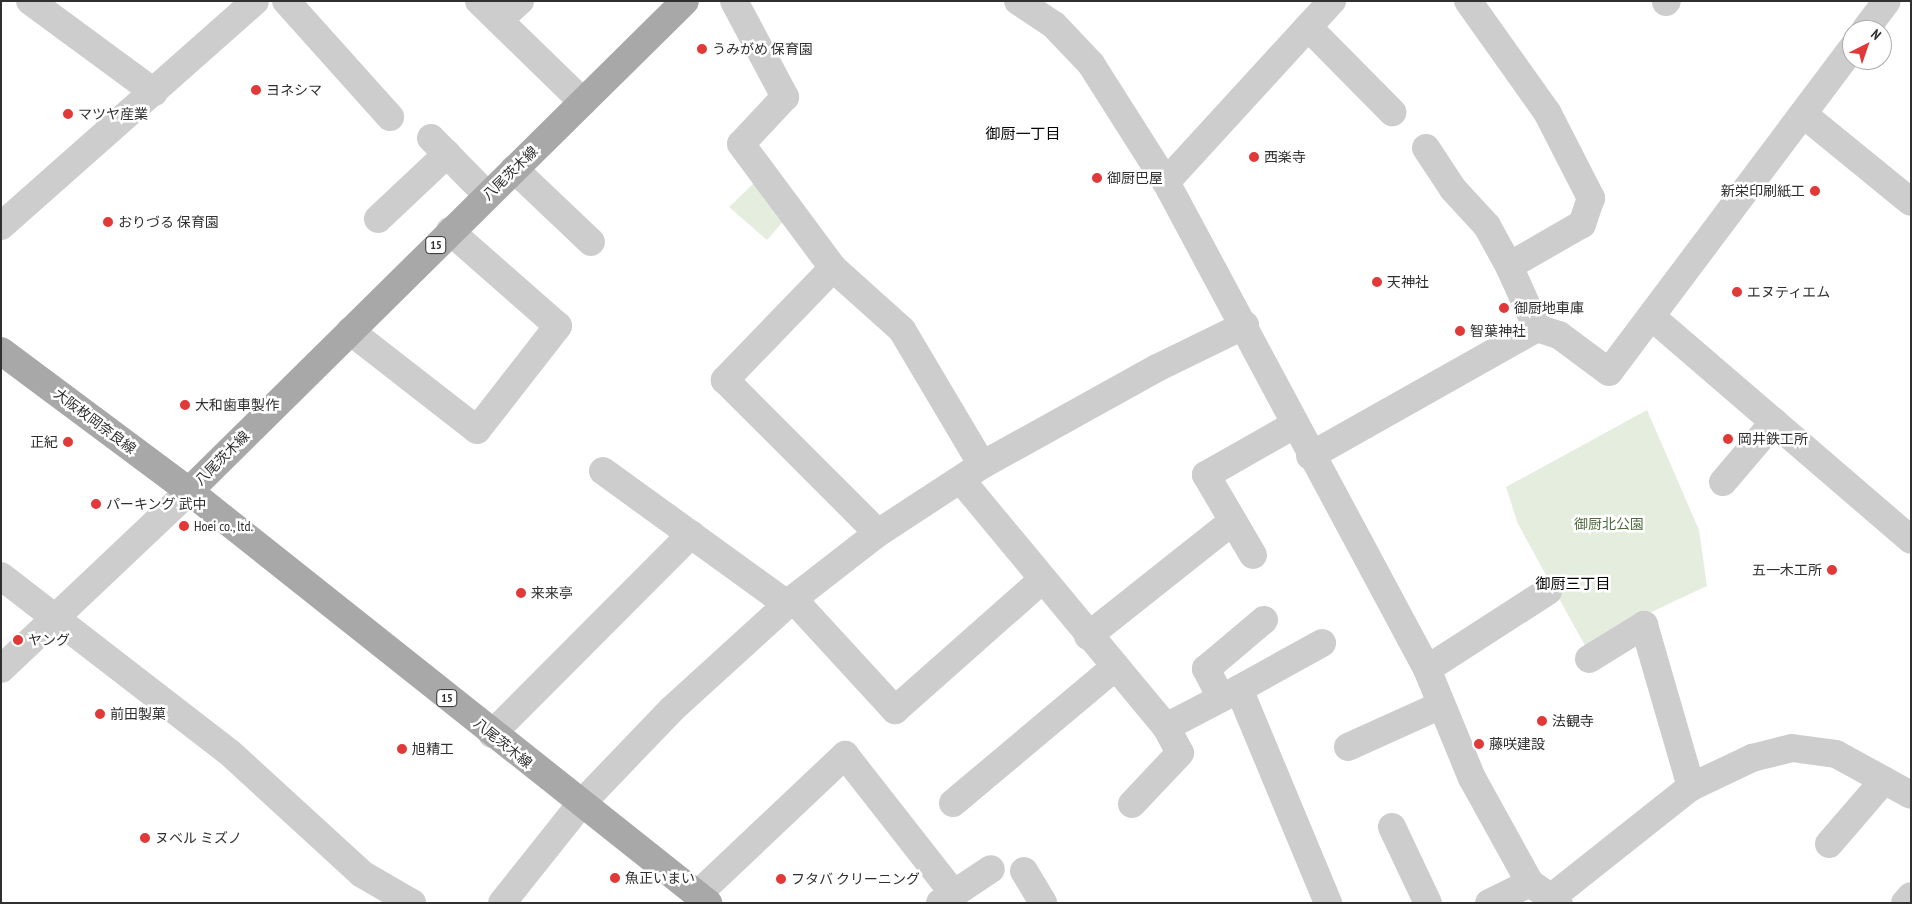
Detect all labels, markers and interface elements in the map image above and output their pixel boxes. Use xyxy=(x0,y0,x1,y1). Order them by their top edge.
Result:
north arrow xyxy=(1842,20,1892,70)
text: N xyxy=(1867,25,1885,44)
place label: うみがめ 保育園 xyxy=(712,41,813,57)
marker: うみがめ 保育園 xyxy=(696,43,708,55)
place label: ヨネシマ xyxy=(266,82,322,98)
marker: ヨネシマ xyxy=(250,84,262,96)
place label: マツヤ産業 xyxy=(78,106,148,122)
marker: マツヤ産業 xyxy=(62,108,74,120)
district label: 御厨一丁目 xyxy=(986,125,1060,143)
street label: 八尾茨木線 xyxy=(479,143,541,203)
place label: 西楽寺 xyxy=(1264,149,1306,165)
marker: 西楽寺 xyxy=(1248,151,1260,163)
place label: 御厨巴屋 xyxy=(1107,170,1163,186)
marker: 御厨巴屋 xyxy=(1091,172,1103,184)
place label: 新栄印刷紙工 xyxy=(1721,183,1805,199)
marker: 新栄印刷紙工 xyxy=(1809,185,1821,197)
place label: おりづる 保育園 xyxy=(118,214,219,230)
marker: おりづる 保育園 xyxy=(102,216,114,228)
road number: 15 xyxy=(425,236,447,254)
place label: 天神社 xyxy=(1387,274,1429,290)
marker: 天神社 xyxy=(1371,276,1383,288)
place label: エヌティエム xyxy=(1747,284,1831,300)
marker: エヌティエム xyxy=(1731,286,1743,298)
place label: 御厨地車庫 xyxy=(1514,300,1584,316)
marker: 御厨地車庫 xyxy=(1498,302,1510,314)
place label: 智葉神社 xyxy=(1470,323,1526,339)
marker: 智葉神社 xyxy=(1454,325,1466,337)
street label: 大阪枚岡奈良線 xyxy=(51,385,139,457)
place label: 大和歯車製作 xyxy=(195,397,279,413)
marker: 大和歯車製作 xyxy=(179,399,191,411)
street label: 八尾茨木線 xyxy=(191,427,253,489)
place label: 岡井鉄工所 xyxy=(1738,431,1808,447)
marker: 岡井鉄工所 xyxy=(1722,433,1734,445)
place label: 正紀 xyxy=(30,434,58,450)
marker: 正紀 xyxy=(62,436,74,448)
place label: パーキング 武中 xyxy=(106,496,207,512)
marker: パーキング 武中 xyxy=(90,498,102,510)
park label: 御厨北公園 xyxy=(1574,516,1644,532)
place label: Hoei co., ltd. xyxy=(194,518,254,534)
marker: Hoei co., ltd. xyxy=(178,520,190,532)
place label: 五一木工所 xyxy=(1752,562,1822,578)
marker: 五一木工所 xyxy=(1826,564,1838,576)
district label: 御厨三丁目 xyxy=(1536,575,1610,593)
place label: 来来亭 xyxy=(531,585,573,601)
marker: 来来亭 xyxy=(515,587,527,599)
place label: ヤング xyxy=(28,632,70,648)
marker: ヤング xyxy=(12,634,24,646)
road number: 15 xyxy=(436,688,458,708)
place label: 前田製菓 xyxy=(110,706,166,722)
marker: 前田製菓 xyxy=(94,708,106,720)
place label: 法観寺 xyxy=(1552,713,1594,729)
street label: 八尾茨木線 xyxy=(471,714,535,772)
marker: 法観寺 xyxy=(1536,715,1548,727)
place label: 藤咲建設 xyxy=(1489,736,1545,752)
marker: 藤咲建設 xyxy=(1473,738,1485,750)
place label: 旭精工 xyxy=(412,741,454,757)
marker: 旭精工 xyxy=(396,743,408,755)
place label: ヌベル ミズノ xyxy=(155,830,242,846)
marker: ヌベル ミズノ xyxy=(139,832,151,844)
place label: 魚正いまい xyxy=(625,870,695,886)
place label: フタバ クリーニング xyxy=(791,871,920,887)
marker: 魚正いまい xyxy=(609,872,621,884)
marker: フタバ クリーニング xyxy=(775,873,787,885)

